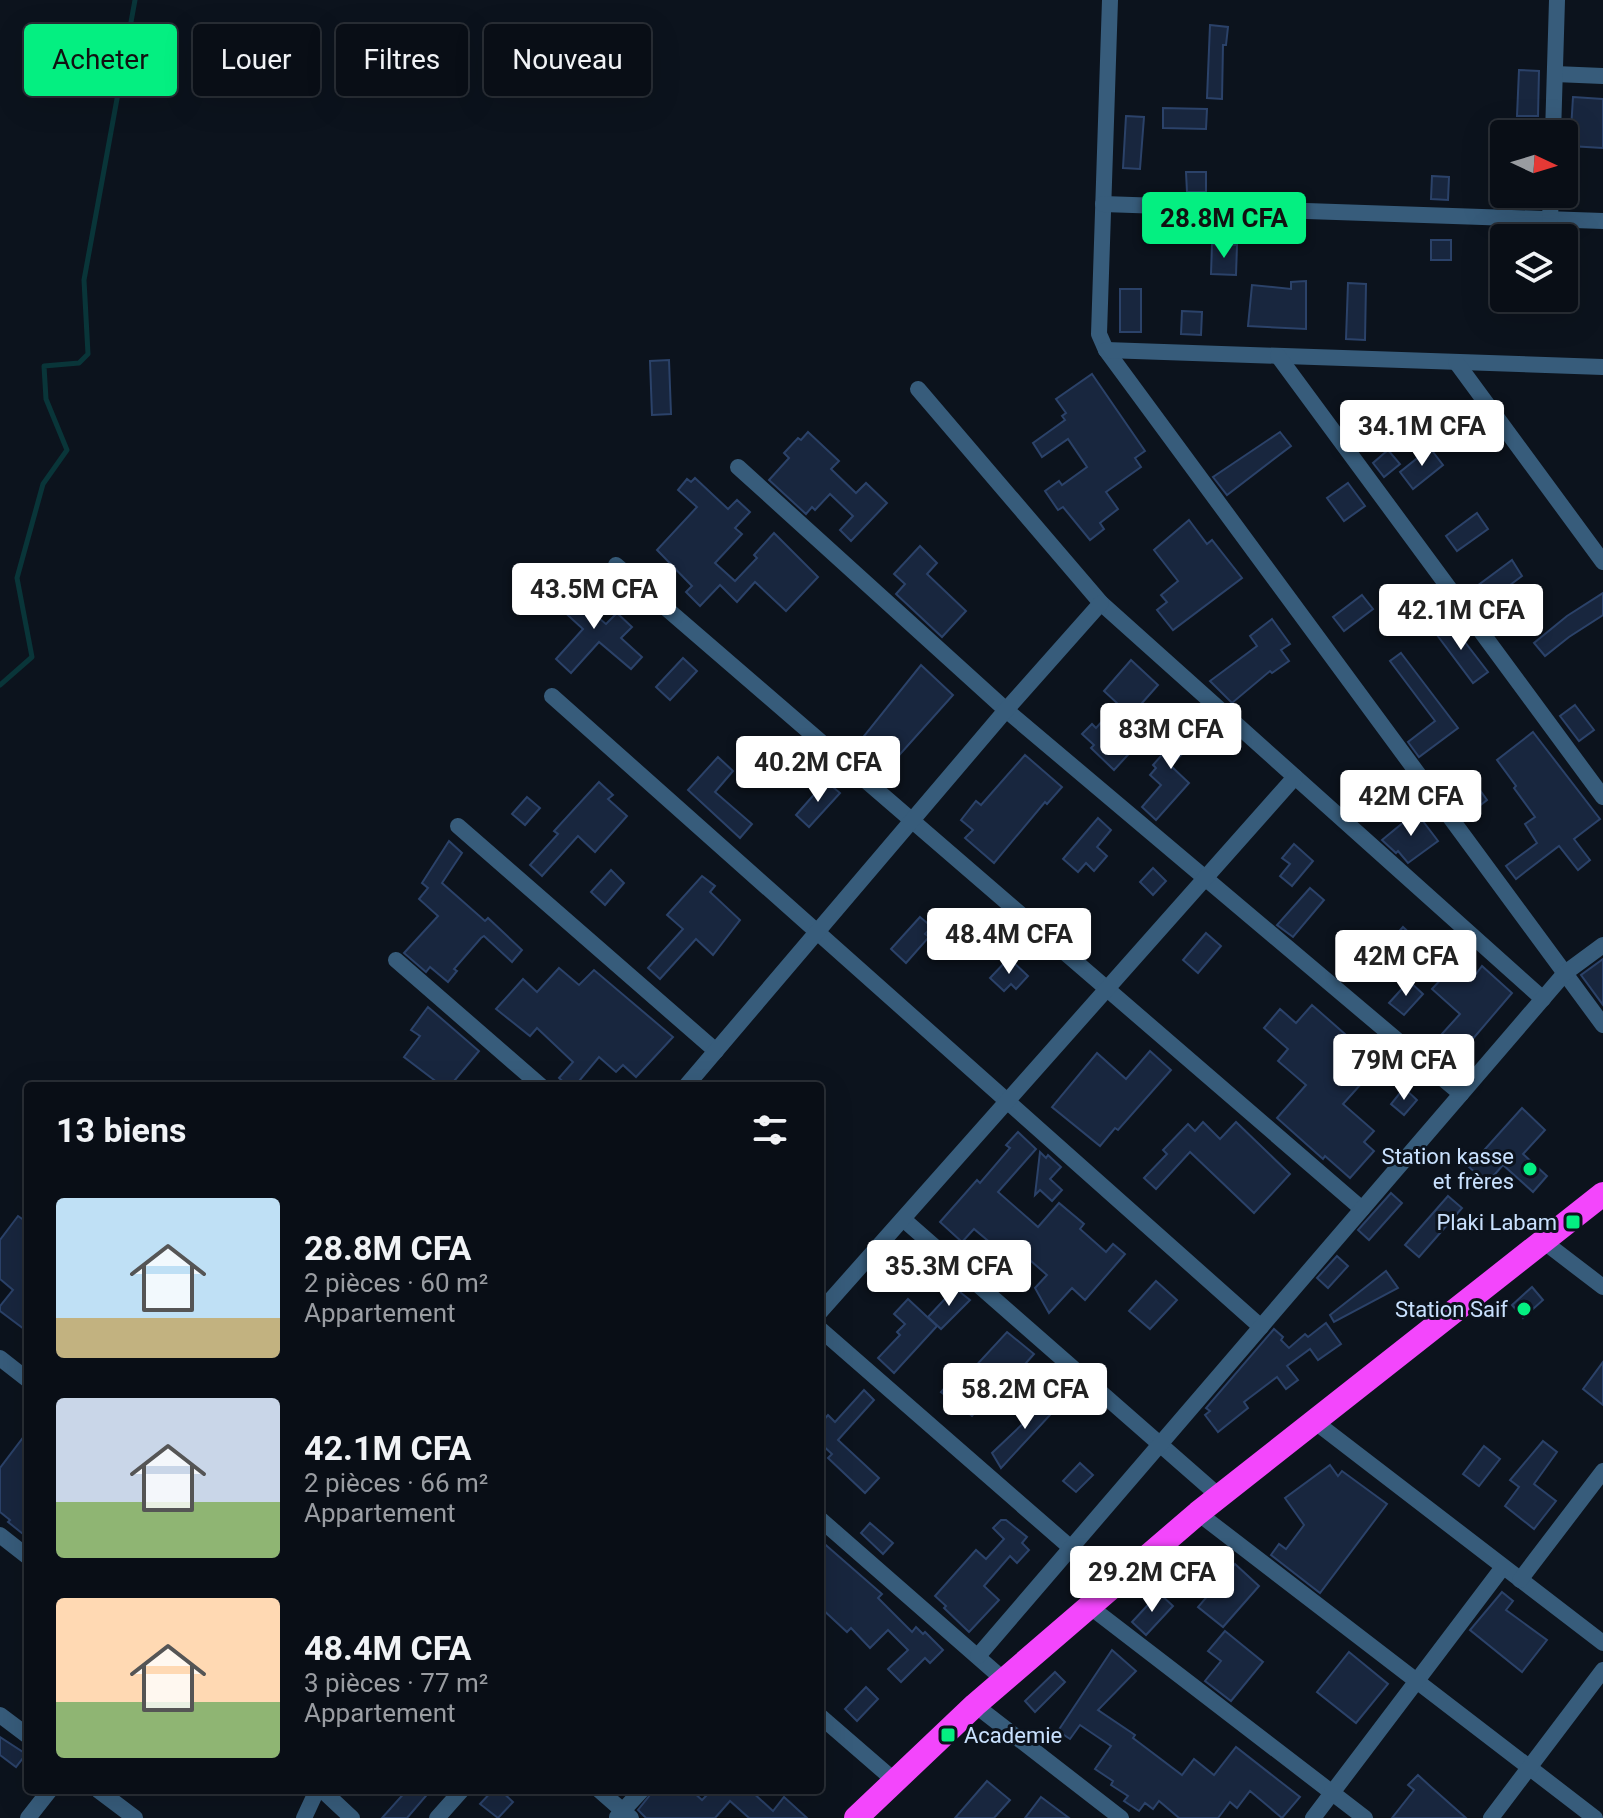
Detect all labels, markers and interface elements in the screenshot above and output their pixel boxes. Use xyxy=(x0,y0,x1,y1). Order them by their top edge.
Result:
chip: Acheter xyxy=(24,24,177,96)
chip: Louer xyxy=(193,24,320,96)
chip: Filtres xyxy=(336,24,468,96)
chip: Nouveau xyxy=(484,24,651,96)
north arrow xyxy=(1490,120,1578,208)
map controls xyxy=(1490,120,1578,312)
pin: 28.8M CFA xyxy=(1132,192,1316,260)
text: 28.8M CFA xyxy=(1160,203,1288,233)
button: layers xyxy=(1490,224,1578,312)
pin: 34.1M CFA xyxy=(1330,400,1514,468)
text: 34.1M CFA xyxy=(1358,411,1486,441)
pin: 43.5M CFA xyxy=(502,563,686,631)
text: 43.5M CFA xyxy=(530,574,658,604)
pin: 42.1M CFA xyxy=(1369,584,1553,652)
text: 42.1M CFA xyxy=(1397,595,1525,625)
pin: 83M CFA xyxy=(1097,703,1245,771)
text: 83M CFA xyxy=(1118,714,1224,744)
pin: 40.2M CFA xyxy=(726,736,910,804)
text: 40.2M CFA xyxy=(754,747,882,777)
pin: 42M CFA xyxy=(1337,770,1485,838)
text: 42M CFA xyxy=(1358,781,1464,811)
pin: 48.4M CFA xyxy=(917,908,1101,976)
text: 48.4M CFA xyxy=(945,919,1073,949)
pin: 42M CFA xyxy=(1332,930,1480,998)
text: 42M CFA xyxy=(1353,941,1459,971)
pin: 79M CFA xyxy=(1330,1034,1478,1102)
text: 79M CFA xyxy=(1351,1045,1457,1075)
icon: filters xyxy=(748,1108,792,1152)
text: 13 biens xyxy=(56,1110,186,1150)
place label: Station kasse et frères xyxy=(1382,1144,1514,1194)
marker: Station kasse et frères xyxy=(1521,1160,1539,1178)
place label: Plaki Labam xyxy=(1436,1210,1557,1235)
marker: Plaki Labam xyxy=(1564,1213,1582,1231)
text: 28.8M CFA xyxy=(304,1228,471,1268)
icon: home xyxy=(120,1230,216,1326)
pin: 35.3M CFA xyxy=(857,1240,1041,1308)
text: 35.3M CFA xyxy=(885,1251,1013,1281)
text: 2 pièces · 60 m² xyxy=(304,1268,488,1298)
place label: Station Saif xyxy=(1395,1297,1508,1322)
text: Appartement xyxy=(304,1298,456,1328)
marker: Station Saif xyxy=(1515,1300,1533,1318)
pin: 58.2M CFA xyxy=(933,1363,1117,1431)
text: 58.2M CFA xyxy=(961,1374,1089,1404)
text: 42.1M CFA xyxy=(304,1428,471,1468)
icon: home xyxy=(120,1430,216,1526)
text: 2 pièces · 66 m² xyxy=(304,1468,488,1498)
text: Appartement xyxy=(304,1498,456,1528)
pin: 29.2M CFA xyxy=(1060,1546,1244,1614)
text: 29.2M CFA xyxy=(1088,1557,1216,1587)
text: 48.4M CFA xyxy=(304,1628,471,1668)
icon: home xyxy=(120,1630,216,1726)
text: 3 pièces · 77 m² xyxy=(304,1668,488,1698)
text: Appartement xyxy=(304,1698,456,1728)
place label: Academie xyxy=(964,1723,1062,1748)
marker: Academie xyxy=(939,1726,957,1744)

